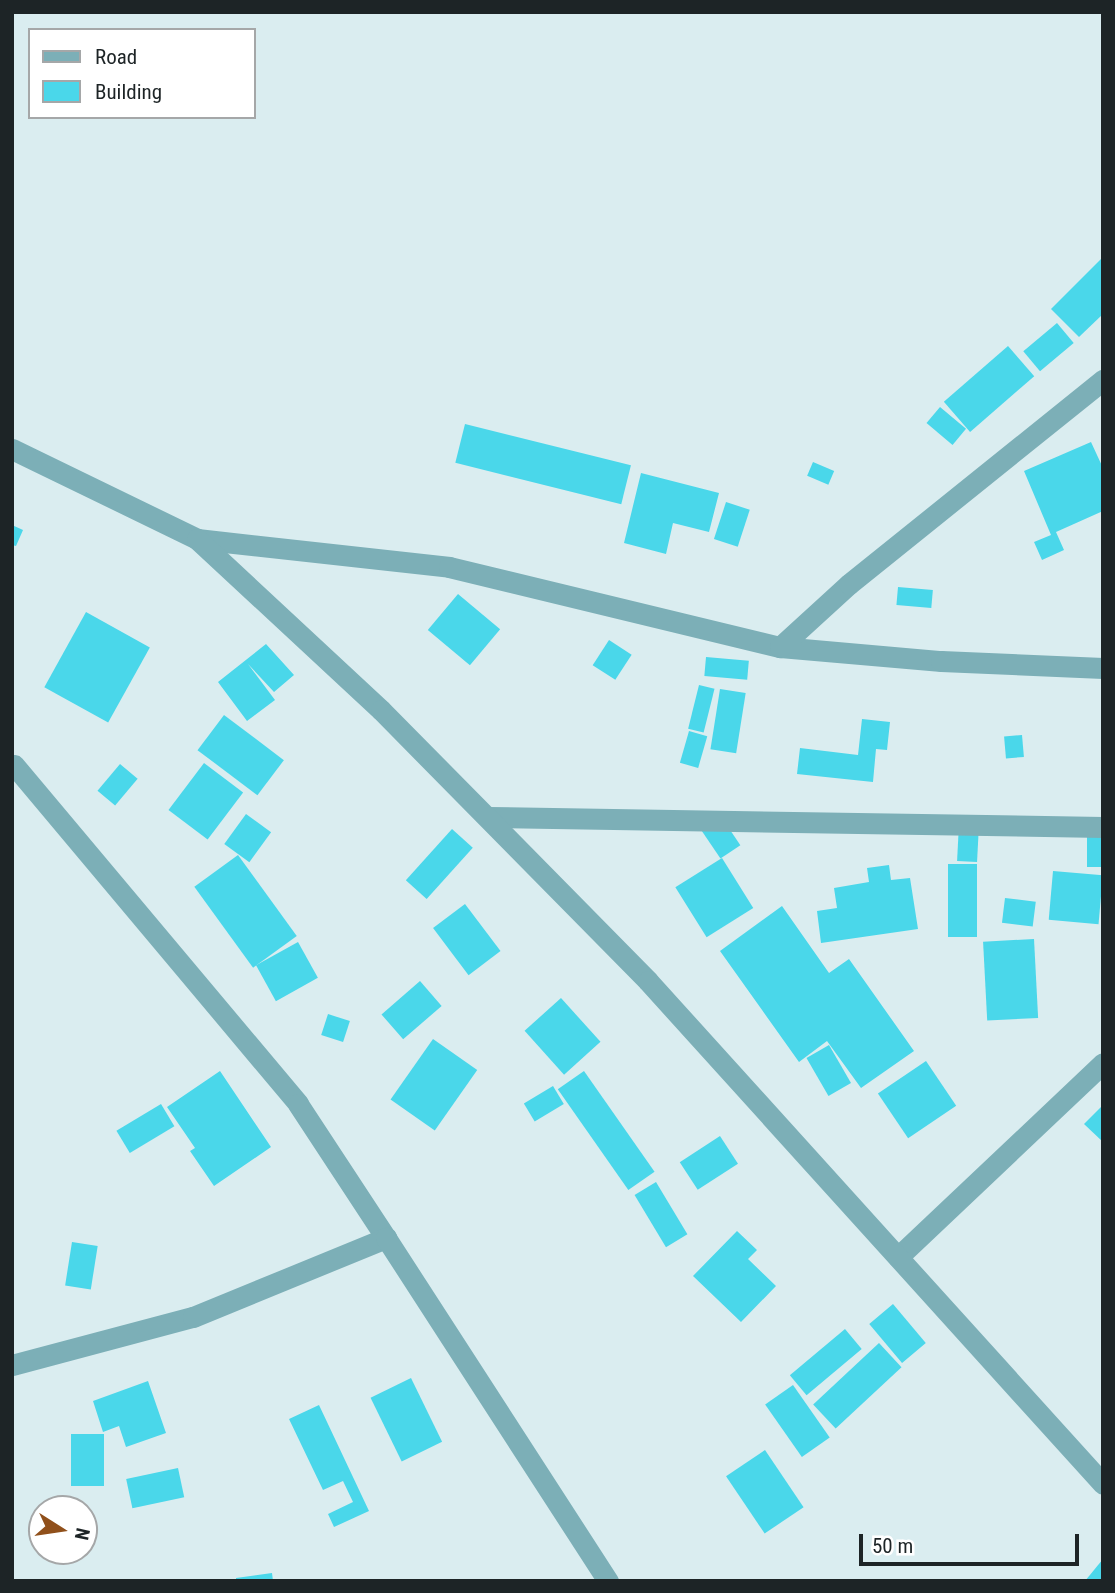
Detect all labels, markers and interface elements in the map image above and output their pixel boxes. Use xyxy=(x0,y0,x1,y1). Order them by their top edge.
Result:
legend xyxy=(28,28,256,119)
text: Road xyxy=(95,45,137,69)
text: Building xyxy=(95,80,162,104)
north arrow xyxy=(28,1495,98,1565)
scale bar xyxy=(863,1520,1084,1564)
text: N xyxy=(70,1526,95,1542)
text: 50 m xyxy=(872,1534,913,1558)

